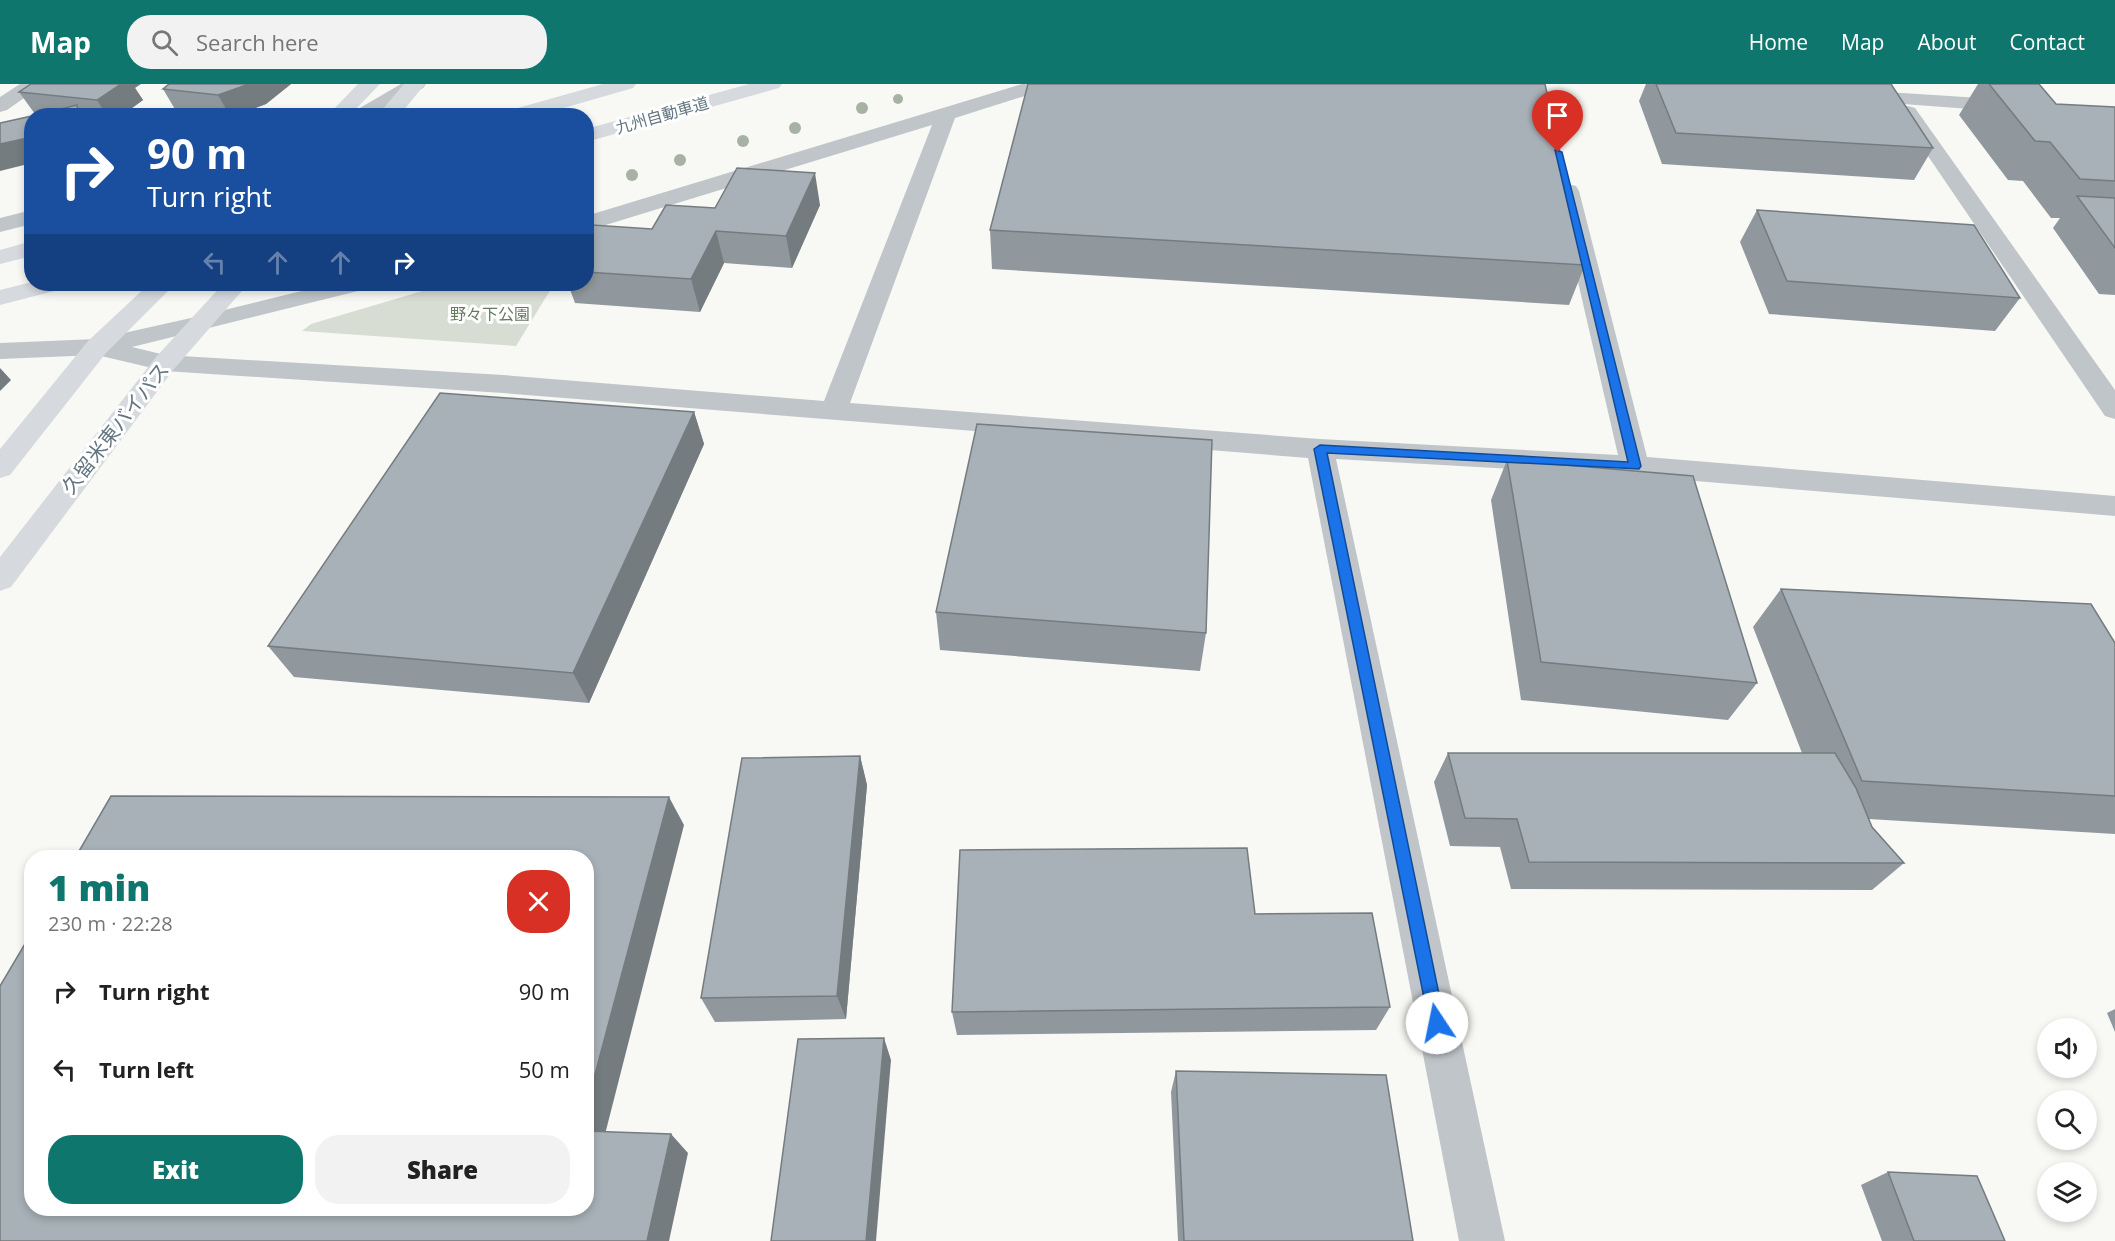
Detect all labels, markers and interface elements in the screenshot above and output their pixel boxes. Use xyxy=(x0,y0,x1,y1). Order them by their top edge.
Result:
search box xyxy=(127,15,547,69)
text: Map xyxy=(30,23,91,61)
icon: search xyxy=(148,26,181,59)
text: Search here xyxy=(196,27,319,57)
text: Home xyxy=(1749,28,1808,56)
text: Map xyxy=(1841,28,1884,56)
text: About xyxy=(1917,28,1977,56)
text: Contact xyxy=(2010,28,2085,56)
pin xyxy=(1532,90,1583,152)
street label: 九州自動車道 xyxy=(613,91,711,139)
icon: arrive xyxy=(1541,99,1574,132)
text: 90 m xyxy=(147,124,247,181)
icon: right xyxy=(48,132,126,210)
text: Turn right xyxy=(147,178,272,215)
icon: left xyxy=(198,246,231,279)
icon: ahead xyxy=(261,246,294,279)
icon: ahead xyxy=(324,246,357,279)
icon: right xyxy=(387,246,420,279)
park label: 野々下公園 xyxy=(450,303,530,325)
street label: 久留米東バイパス xyxy=(55,357,175,499)
text: 1 min xyxy=(48,863,150,912)
button: close xyxy=(507,870,570,933)
text: 230 m · 22:28 xyxy=(48,910,173,937)
icon: right xyxy=(48,975,81,1008)
text: Turn right xyxy=(99,976,210,1006)
text: 90 m xyxy=(519,976,570,1006)
position arrow xyxy=(1405,991,1469,1055)
map controls xyxy=(2037,1018,2097,1222)
button: sound xyxy=(2037,1018,2097,1078)
icon: left xyxy=(48,1053,81,1086)
text: Turn left xyxy=(99,1054,194,1084)
text: 50 m xyxy=(519,1054,570,1084)
button: search xyxy=(2037,1090,2097,1150)
button: Exit xyxy=(48,1135,303,1204)
button: Share xyxy=(315,1135,570,1204)
button: layers xyxy=(2037,1162,2097,1222)

